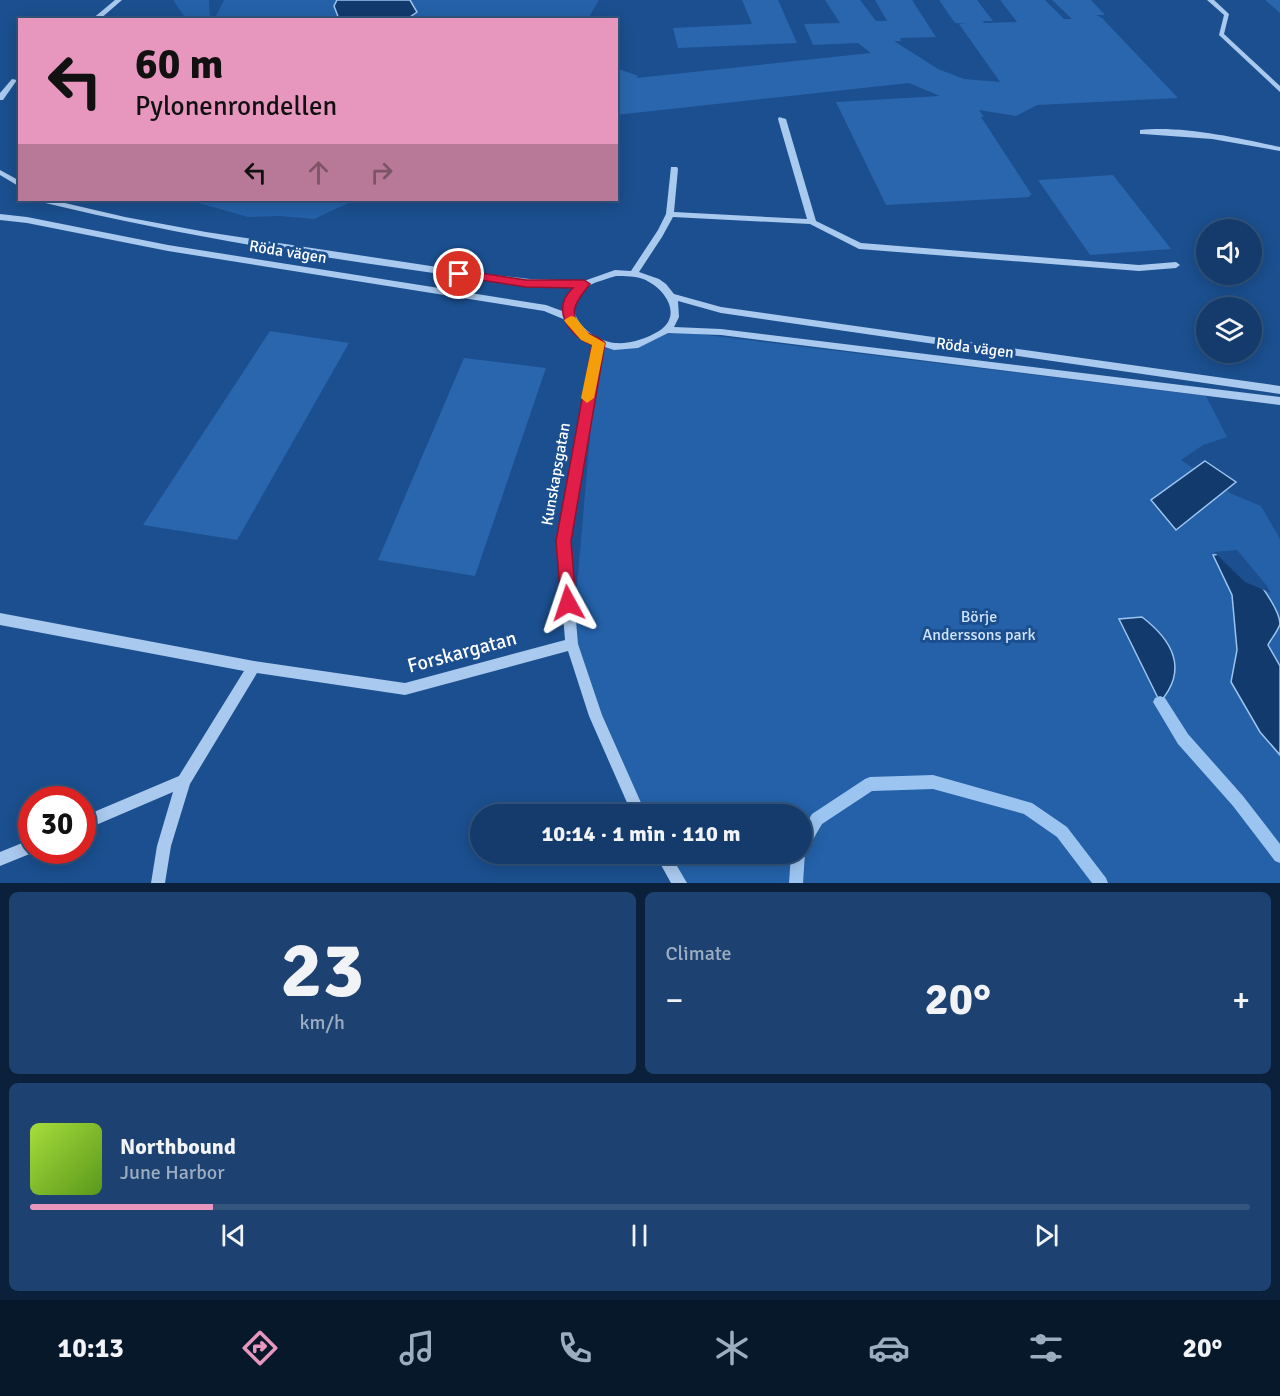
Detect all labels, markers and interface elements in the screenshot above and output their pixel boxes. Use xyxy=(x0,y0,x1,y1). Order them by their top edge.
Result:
text: 60 m xyxy=(135,39,224,90)
icon: left xyxy=(36,42,114,120)
text: Pylonenrondellen xyxy=(135,90,337,123)
icon: left xyxy=(239,156,272,189)
icon: ahead xyxy=(302,156,335,189)
icon: right xyxy=(365,156,398,189)
map controls xyxy=(1196,219,1262,363)
button: sound xyxy=(1196,219,1262,285)
street label: Röda vägen xyxy=(248,236,328,268)
pin xyxy=(433,248,484,299)
icon: arrive xyxy=(442,257,475,290)
button: layers xyxy=(1196,297,1262,363)
street label: Röda vägen xyxy=(935,333,1015,363)
street label: Kunskapsgatan xyxy=(537,421,575,527)
position arrow xyxy=(536,571,600,635)
park label: Börje Anderssons park xyxy=(923,607,1035,645)
street label: Forskargatan xyxy=(405,625,519,679)
speed limit sign: 30 xyxy=(18,786,96,864)
text: 10:14 · 1 min · 110 m xyxy=(541,820,741,847)
text: 23 xyxy=(280,923,364,1019)
text: Climate xyxy=(666,941,731,966)
text: 20° xyxy=(924,972,991,1027)
text: − xyxy=(666,980,683,1021)
text: + xyxy=(1232,980,1250,1021)
text: km/h xyxy=(300,1010,345,1035)
text: Northbound xyxy=(120,1133,236,1160)
text: June Harbor xyxy=(120,1160,225,1185)
icon: previous xyxy=(217,1219,250,1252)
icon: pause xyxy=(623,1219,656,1252)
icon: next xyxy=(1030,1219,1063,1252)
icon: directions xyxy=(239,1327,281,1369)
icon: music xyxy=(396,1327,438,1369)
icon: phone xyxy=(554,1327,596,1369)
icon: climate xyxy=(711,1327,753,1369)
icon: car xyxy=(868,1327,910,1369)
icon: filters xyxy=(1025,1327,1067,1369)
text: 10:13 xyxy=(58,1332,124,1365)
text: 20° xyxy=(1182,1332,1222,1365)

